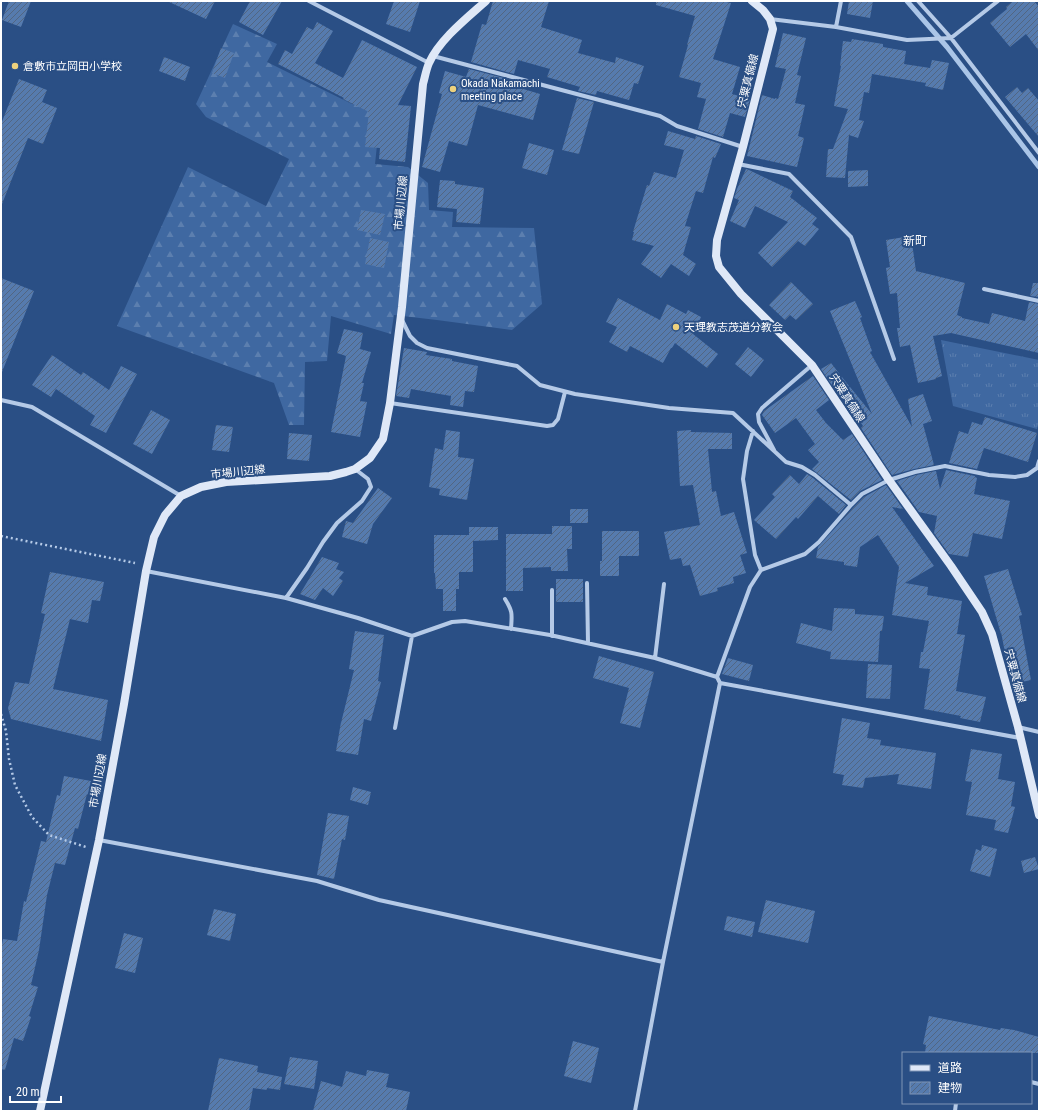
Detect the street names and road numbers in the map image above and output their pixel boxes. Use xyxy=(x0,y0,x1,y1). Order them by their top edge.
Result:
street label: 宍粟真備線 xyxy=(735,53,761,109)
street label: 市場川辺線 xyxy=(392,175,410,231)
street label: 宍粟真備線 xyxy=(827,371,867,425)
street label: 市場川辺線 xyxy=(210,463,266,481)
street label: 宍粟真備線 xyxy=(1002,648,1028,704)
street label: 市場川辺線 xyxy=(87,753,109,809)

